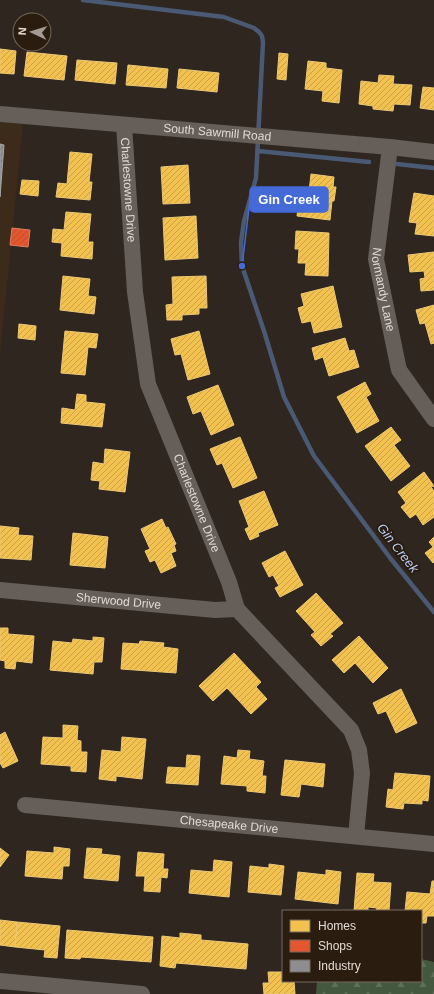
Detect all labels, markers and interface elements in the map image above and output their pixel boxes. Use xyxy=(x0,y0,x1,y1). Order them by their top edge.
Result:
north arrow xyxy=(12,12,52,52)
text: N xyxy=(16,27,28,36)
street label: South Sawmill Road xyxy=(163,121,272,144)
street label: Charlestowne Drive xyxy=(118,137,139,243)
callout: Gin Creek xyxy=(250,187,328,212)
text: Gin Creek xyxy=(258,192,320,207)
street label: Normandy Lane xyxy=(369,247,398,333)
street label: Charlestowne Drive xyxy=(170,452,223,555)
water label: Gin Creek xyxy=(374,520,423,577)
street label: Sherwood Drive xyxy=(75,590,162,612)
street label: Chesapeake Drive xyxy=(179,813,279,836)
legend xyxy=(282,910,422,982)
text: Homes xyxy=(318,919,356,933)
text: Shops xyxy=(318,939,352,953)
text: Industry xyxy=(318,959,361,973)

